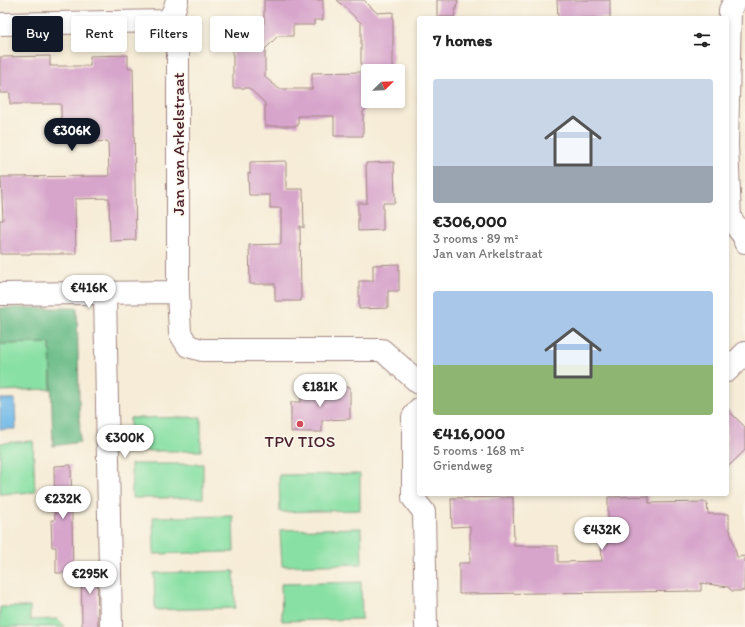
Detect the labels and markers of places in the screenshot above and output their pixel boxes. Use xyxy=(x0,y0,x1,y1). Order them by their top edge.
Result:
pin: €306K xyxy=(44,118,100,152)
pin: €416K xyxy=(61,275,117,309)
pin: €181K xyxy=(292,374,348,408)
marker: TPV TIOS xyxy=(295,419,305,429)
pin: €300K xyxy=(97,425,153,459)
place label: TPV TIOS xyxy=(265,431,335,451)
pin: €232K xyxy=(35,486,91,520)
pin: €432K xyxy=(574,517,630,551)
pin: €295K xyxy=(62,561,118,595)

